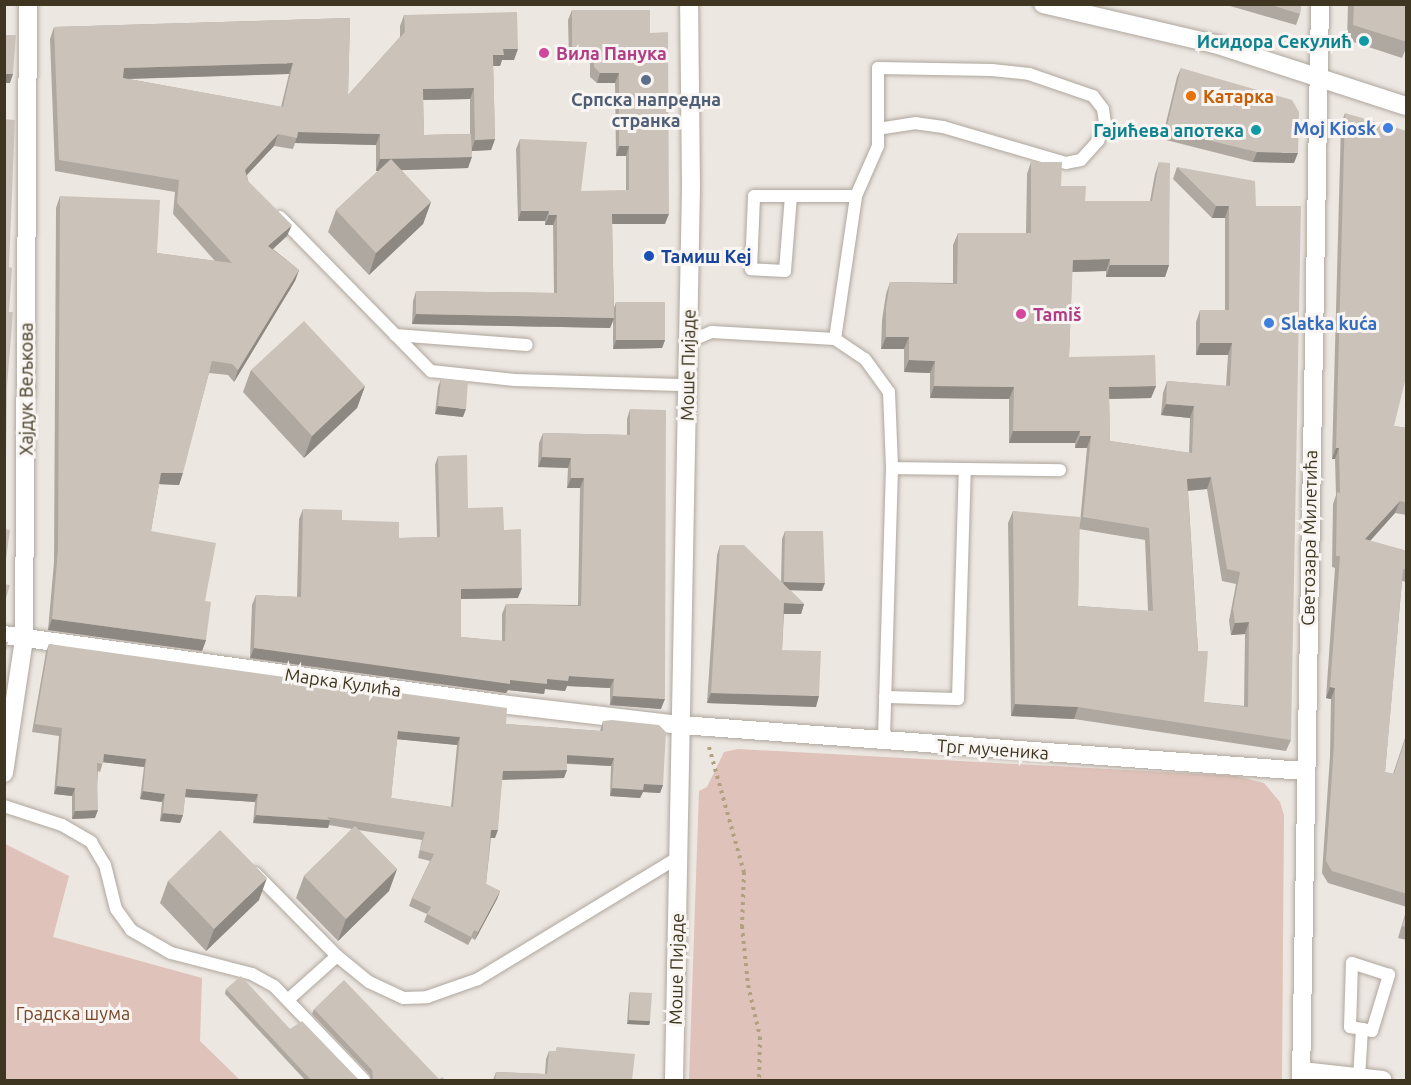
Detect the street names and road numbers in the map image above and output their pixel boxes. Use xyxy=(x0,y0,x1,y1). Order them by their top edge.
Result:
street label: Моше Пијаде xyxy=(676,309,700,421)
street label: Хајдук Вељкова xyxy=(15,322,37,456)
street label: Светозара Милетића xyxy=(1297,450,1321,626)
street label: Марка Кулића xyxy=(283,663,403,701)
street label: Трг мученика xyxy=(936,734,1050,764)
street label: Моше Пијаде xyxy=(664,913,688,1025)

